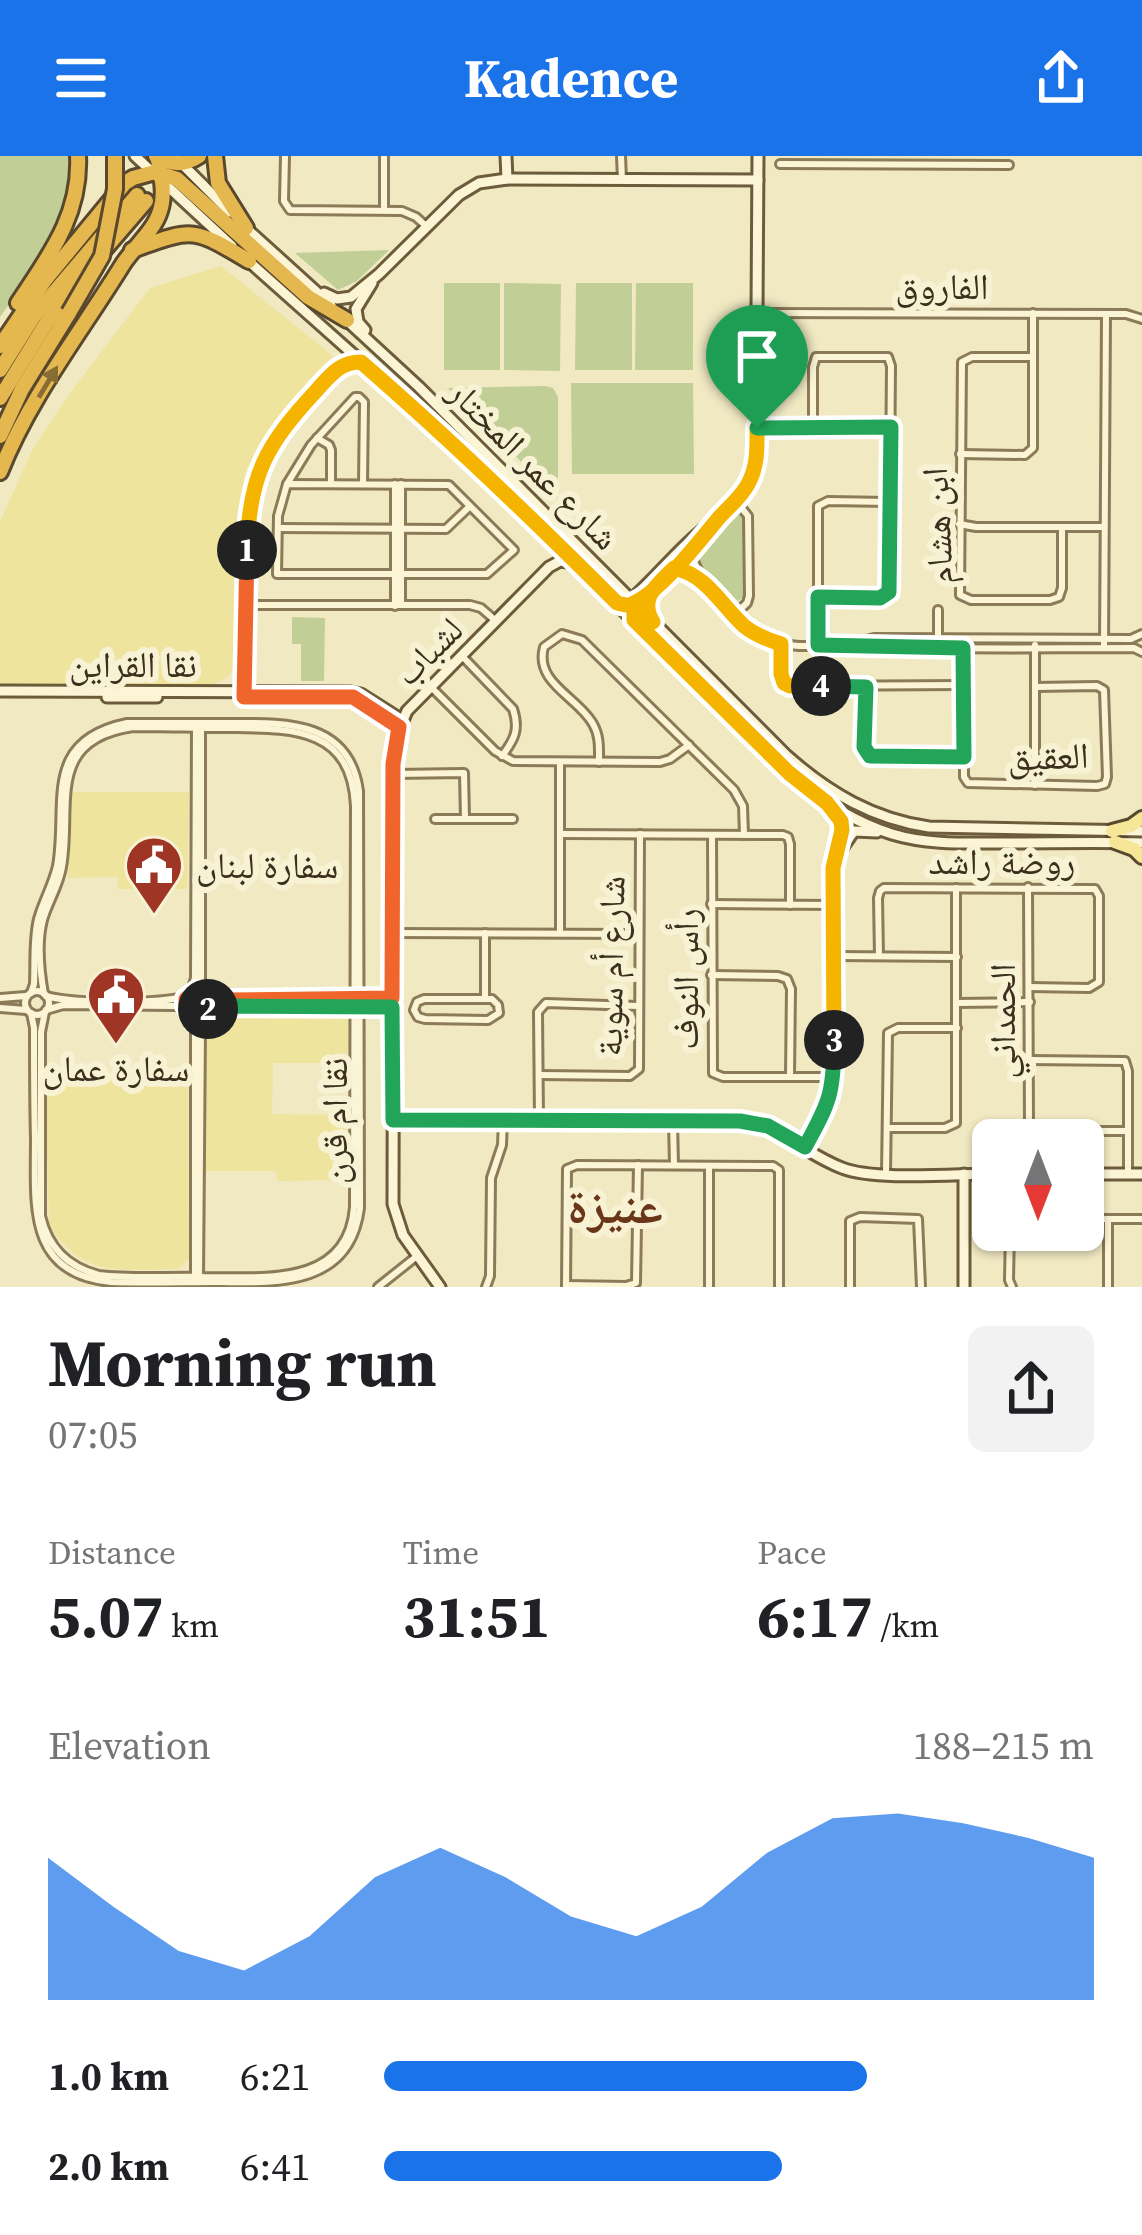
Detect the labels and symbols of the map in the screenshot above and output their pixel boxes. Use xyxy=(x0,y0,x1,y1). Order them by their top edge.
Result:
street label: الفاروق xyxy=(895,262,989,311)
pin xyxy=(706,305,808,428)
one-way arrow xyxy=(37,365,58,399)
street label: شارع عمر المختار xyxy=(436,367,630,561)
street label: ابن هشام xyxy=(910,466,965,586)
pin: 1 xyxy=(217,520,277,580)
street label: لشباب xyxy=(383,606,474,697)
street label: نقا القراين xyxy=(69,640,197,689)
pin: 4 xyxy=(791,656,851,716)
street label: العقيق xyxy=(1007,731,1089,782)
public building icon: سفارة لبنان xyxy=(123,834,185,916)
street label: روضة راشد xyxy=(929,837,1075,886)
place label: سفارة لبنان xyxy=(196,841,339,890)
street label: شارع أم سوية xyxy=(584,875,637,1057)
street label: رأس النوف xyxy=(661,908,710,1050)
street label: الحمداني xyxy=(978,963,1031,1079)
public building icon: سفارة عمان xyxy=(85,964,147,1046)
pin: 2 xyxy=(178,979,238,1039)
pin: 3 xyxy=(804,1010,864,1070)
place label: سفارة عمان xyxy=(43,1044,189,1093)
street label: نقا ام قرن xyxy=(310,1058,359,1184)
north arrow xyxy=(972,1119,1104,1251)
district label: عنيزة xyxy=(567,1173,663,1239)

